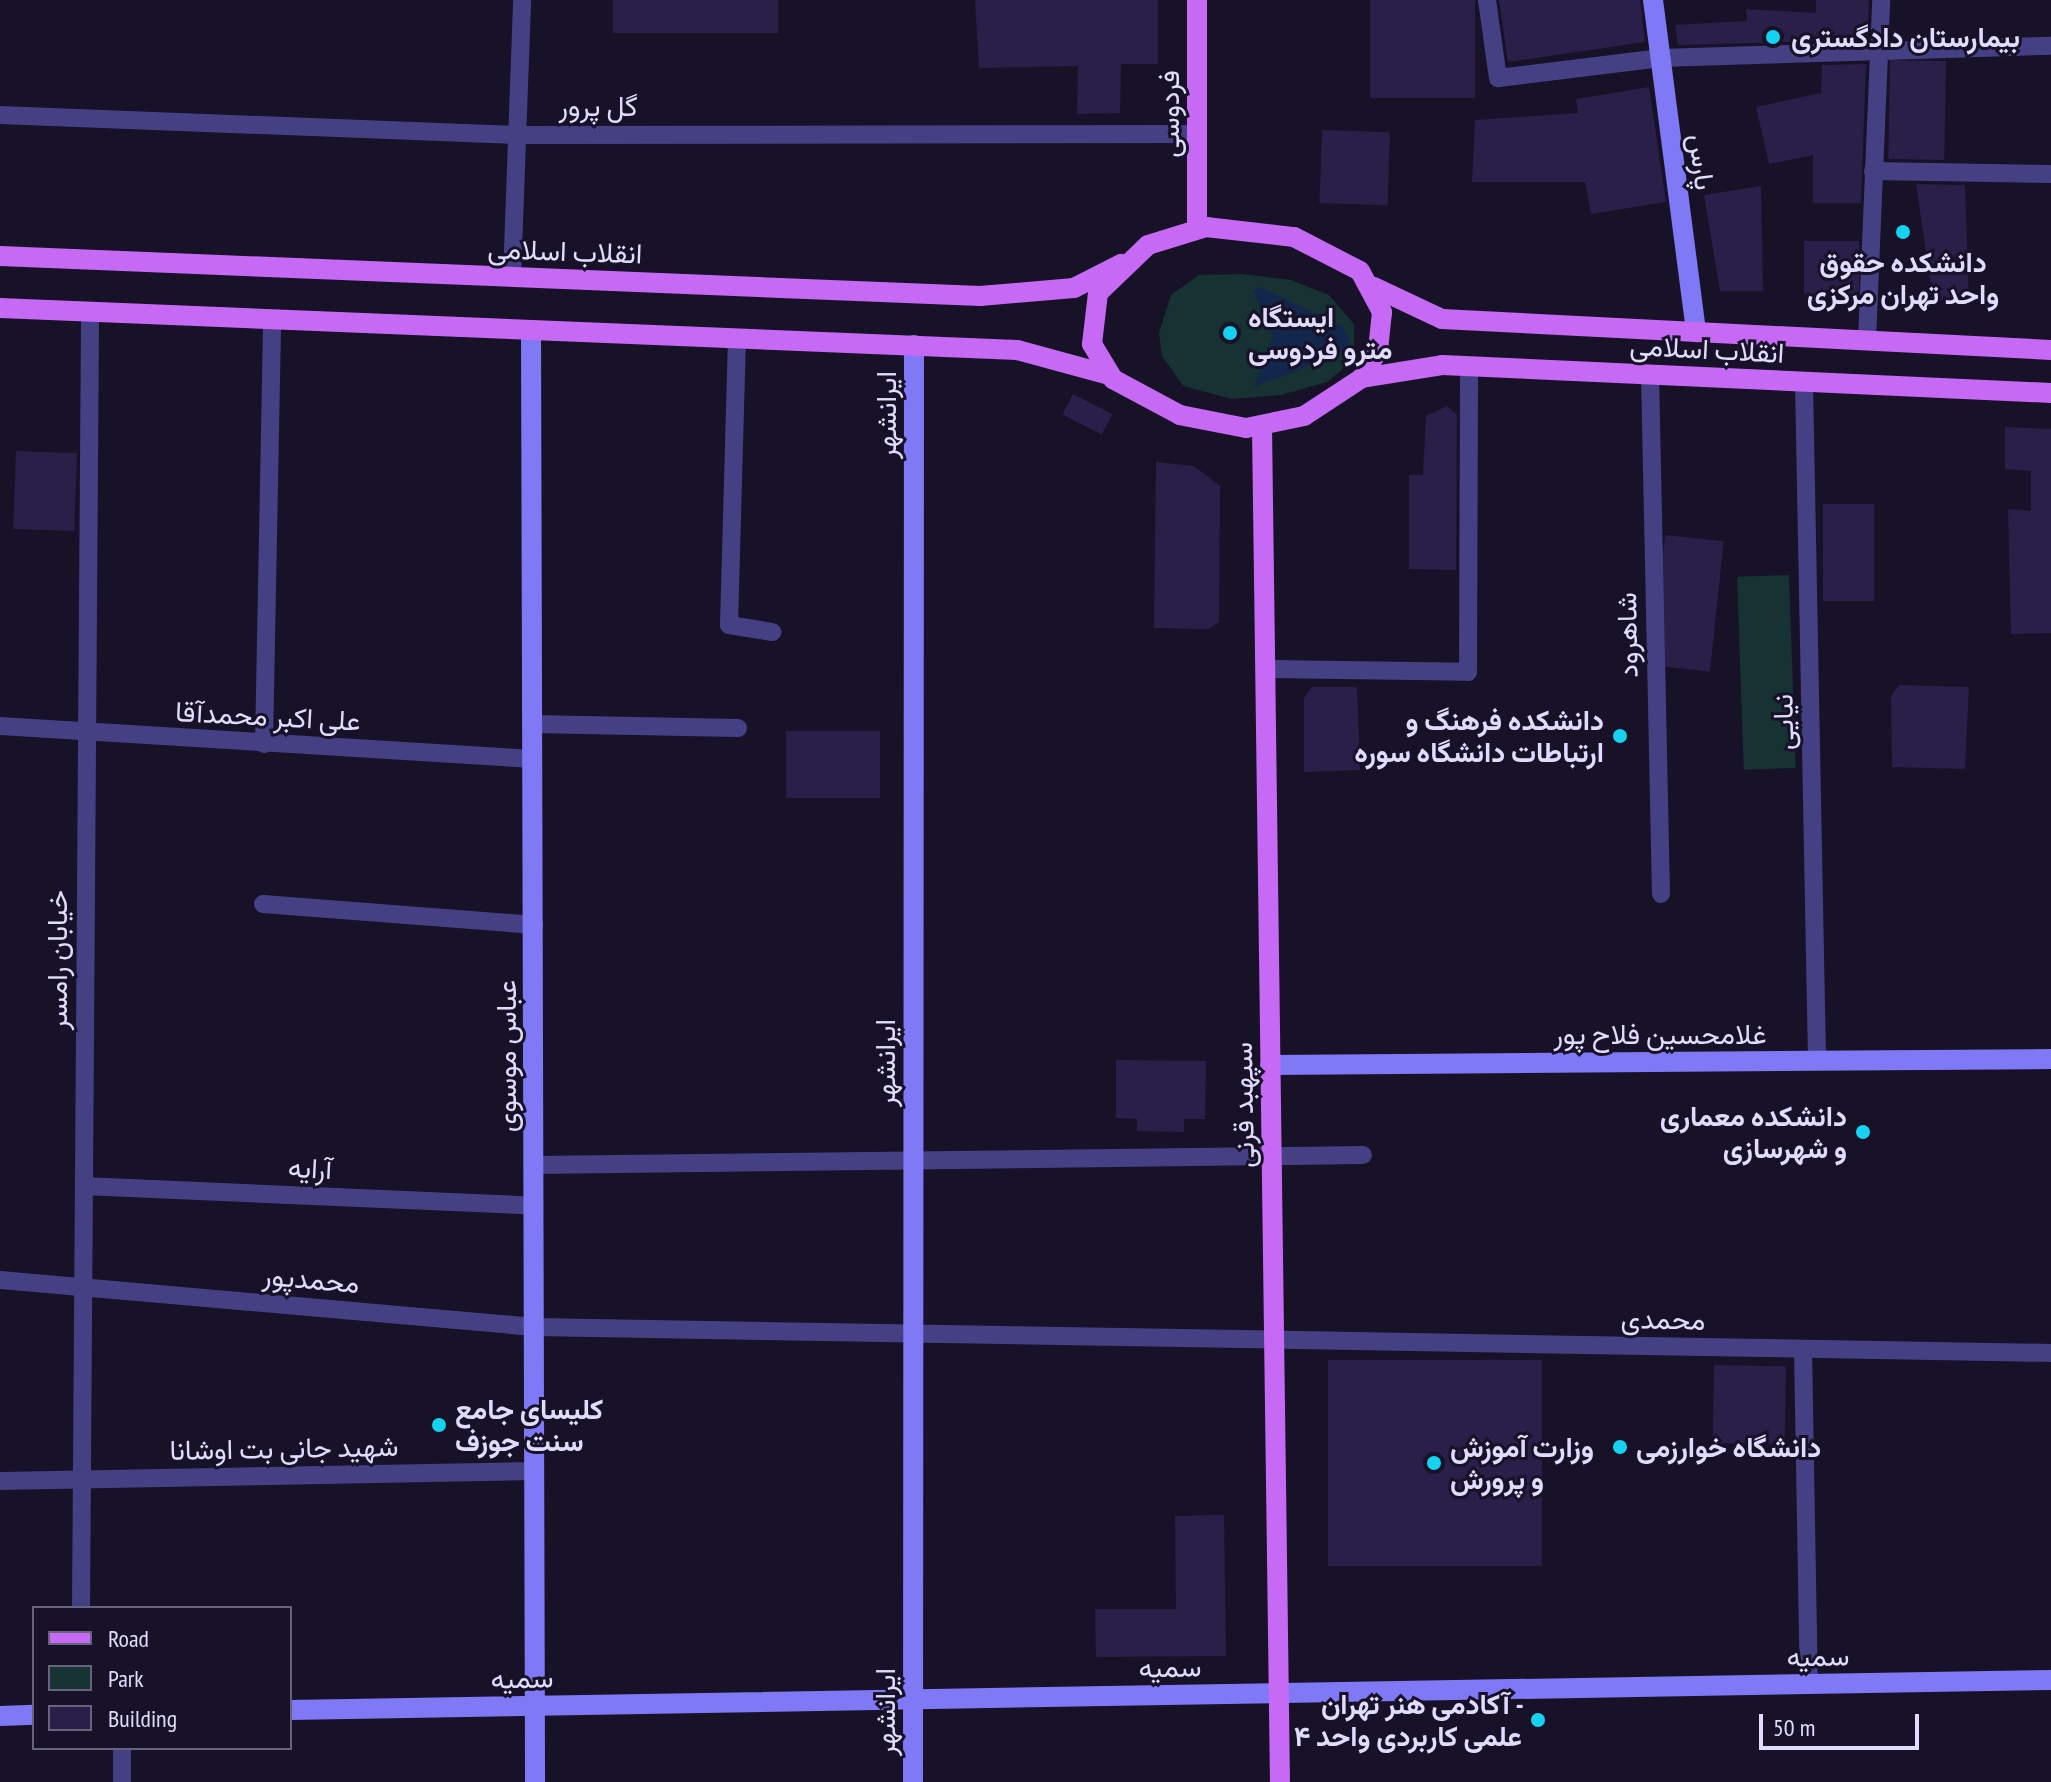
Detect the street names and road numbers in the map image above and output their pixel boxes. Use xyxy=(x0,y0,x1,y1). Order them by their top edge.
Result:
street label: فردوسی xyxy=(1152,70,1186,158)
street label: گل پرور xyxy=(558,89,638,123)
street label: پارس xyxy=(1682,132,1722,192)
street label: انقلاب اسلامی xyxy=(487,232,643,270)
street label: انقلاب اسلامی xyxy=(1629,328,1785,370)
street label: ایرانشهر xyxy=(869,371,903,459)
street label: شاهرود xyxy=(1609,592,1645,678)
street label: علی اکبر محمدآقا xyxy=(174,694,362,738)
street label: نیایی xyxy=(1766,694,1800,750)
street label: خیابان رامسر xyxy=(40,890,74,1030)
street label: عباس موسوی xyxy=(489,980,523,1132)
street label: غلامحسین فلاح‌ پور xyxy=(1554,1017,1766,1051)
street label: ایرانشهر xyxy=(868,1019,902,1107)
street label: سپهبد قرنی xyxy=(1225,1042,1261,1168)
street label: آرایه xyxy=(287,1150,333,1186)
street label: محمدپور xyxy=(261,1258,361,1300)
street label: محمدی xyxy=(1620,1301,1706,1337)
street label: شهید جانی بت اوشانا xyxy=(169,1429,399,1467)
street label: سمیه xyxy=(1786,1639,1850,1673)
street label: سمیه xyxy=(1138,1650,1202,1684)
street label: سمیه xyxy=(490,1661,554,1695)
street label: ایرانشهر xyxy=(868,1668,902,1756)

